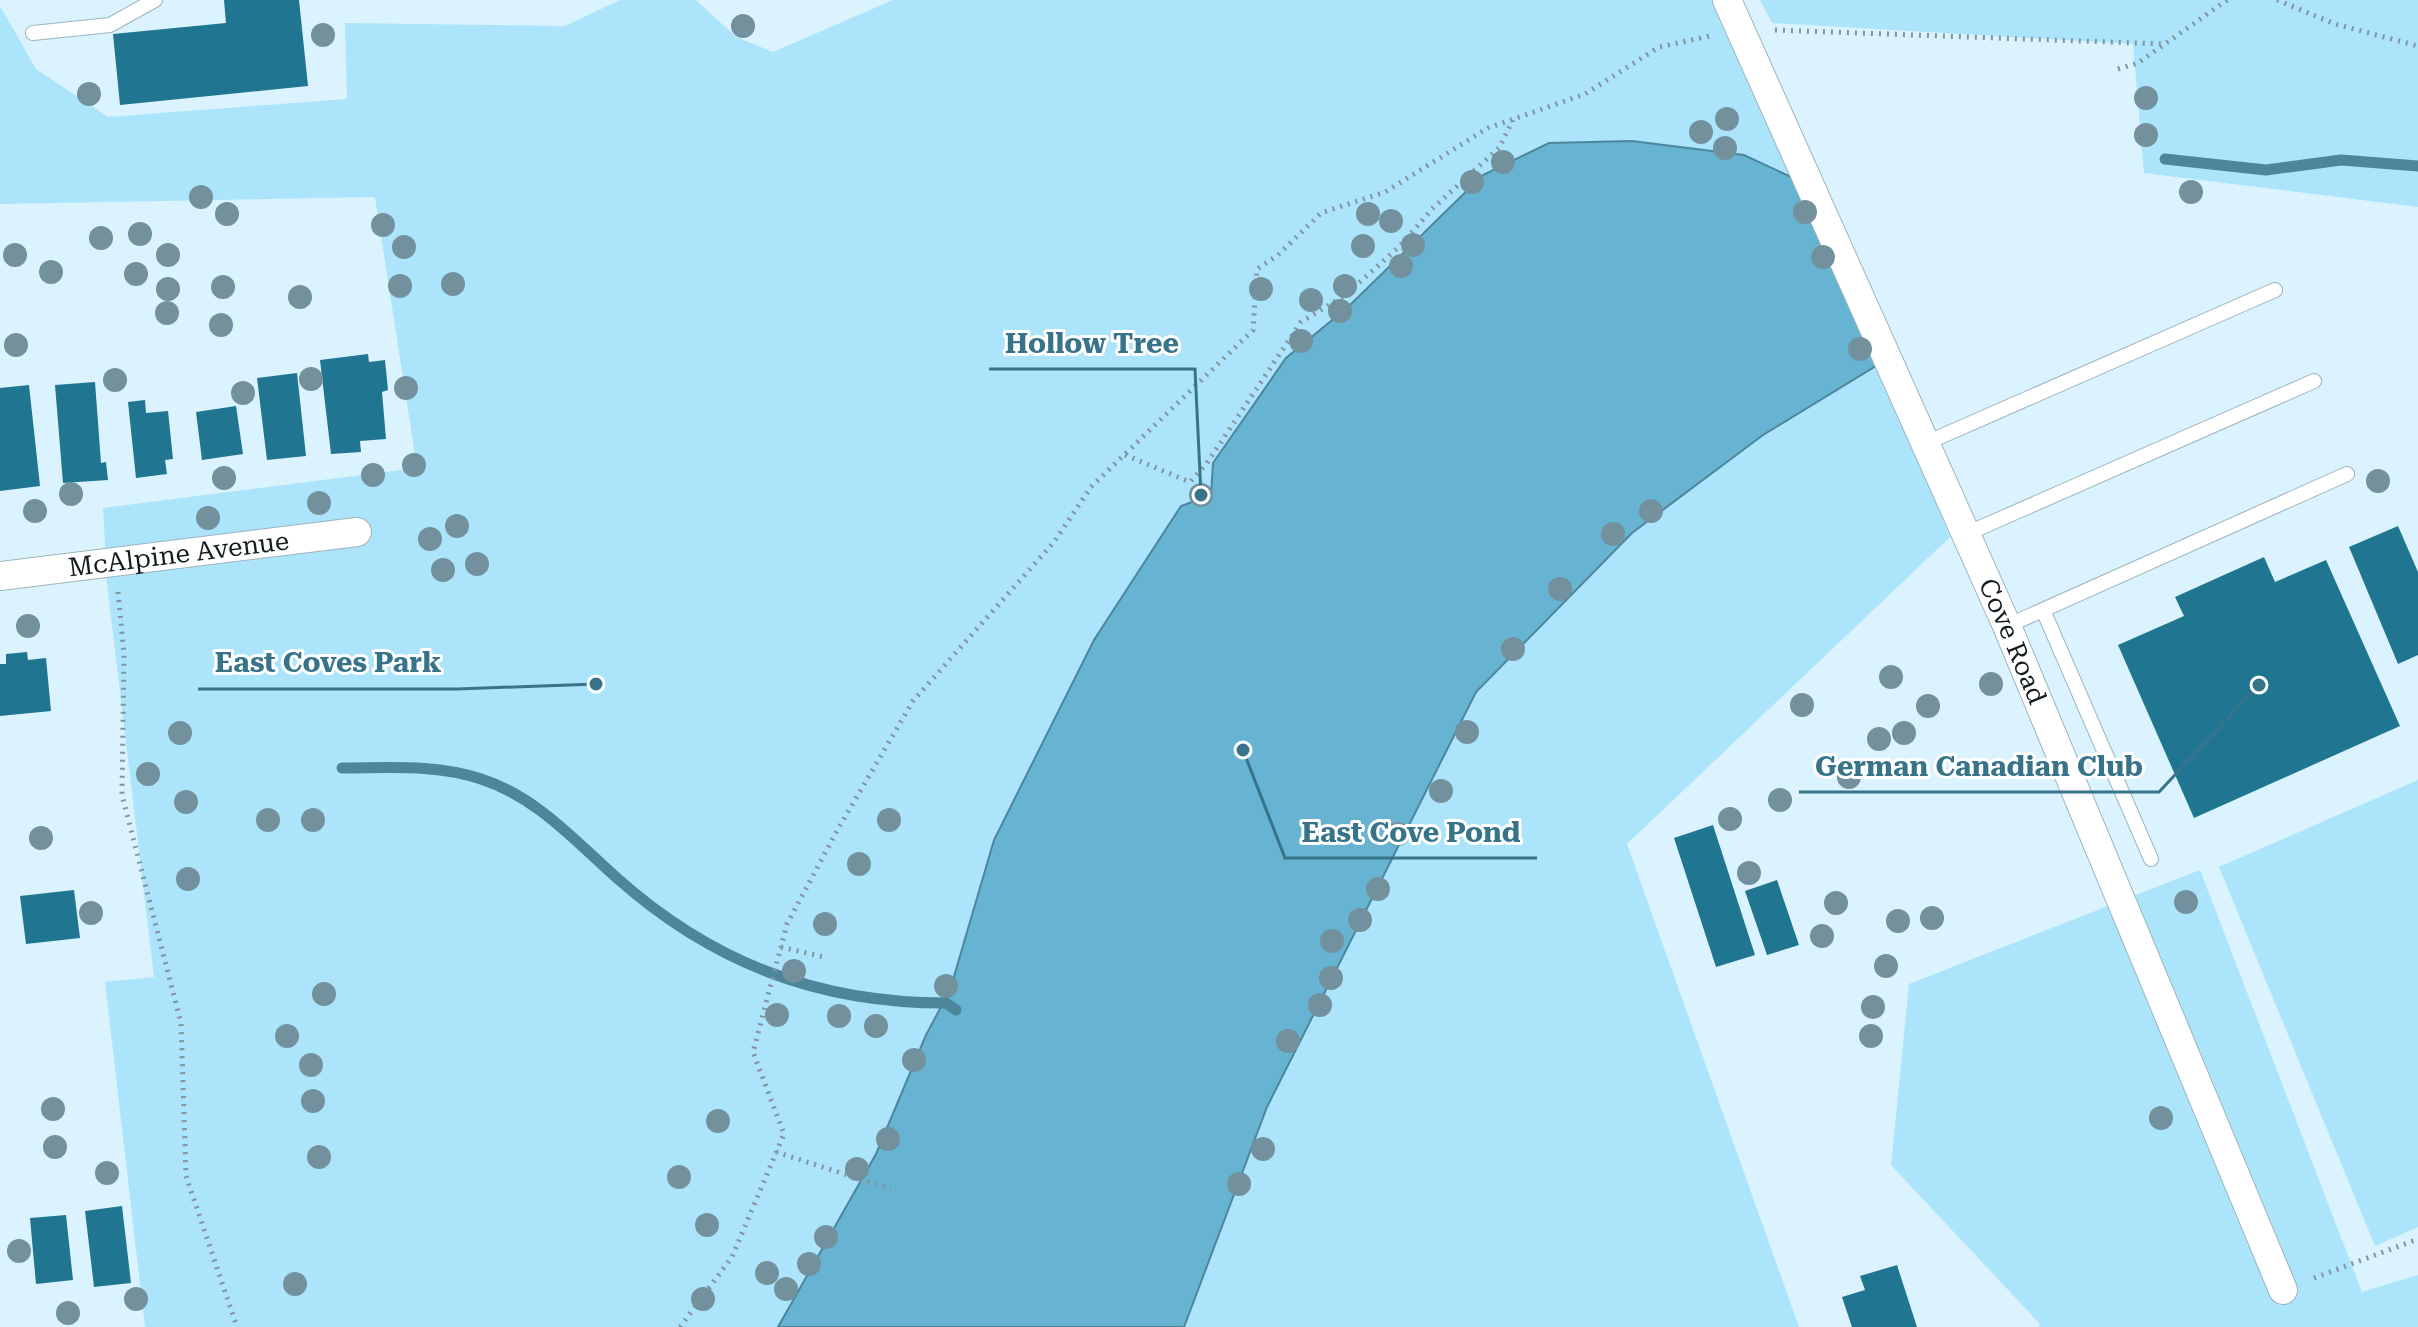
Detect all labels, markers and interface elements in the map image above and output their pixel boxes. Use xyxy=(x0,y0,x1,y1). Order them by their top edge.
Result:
callout: Hollow Tree xyxy=(989,317,1195,369)
text: Hollow Tree xyxy=(1005,327,1179,360)
street label: McAlpine Avenue xyxy=(67,526,291,582)
street label: Cove Road xyxy=(1973,574,2053,709)
callout: East Coves Park xyxy=(198,637,457,689)
text: East Coves Park xyxy=(215,646,441,679)
callout: German Canadian Club xyxy=(1799,740,2159,792)
text: German Canadian Club xyxy=(1815,750,2143,783)
callout: East Cove Pond xyxy=(1285,806,1537,858)
text: East Cove Pond xyxy=(1301,816,1521,849)

